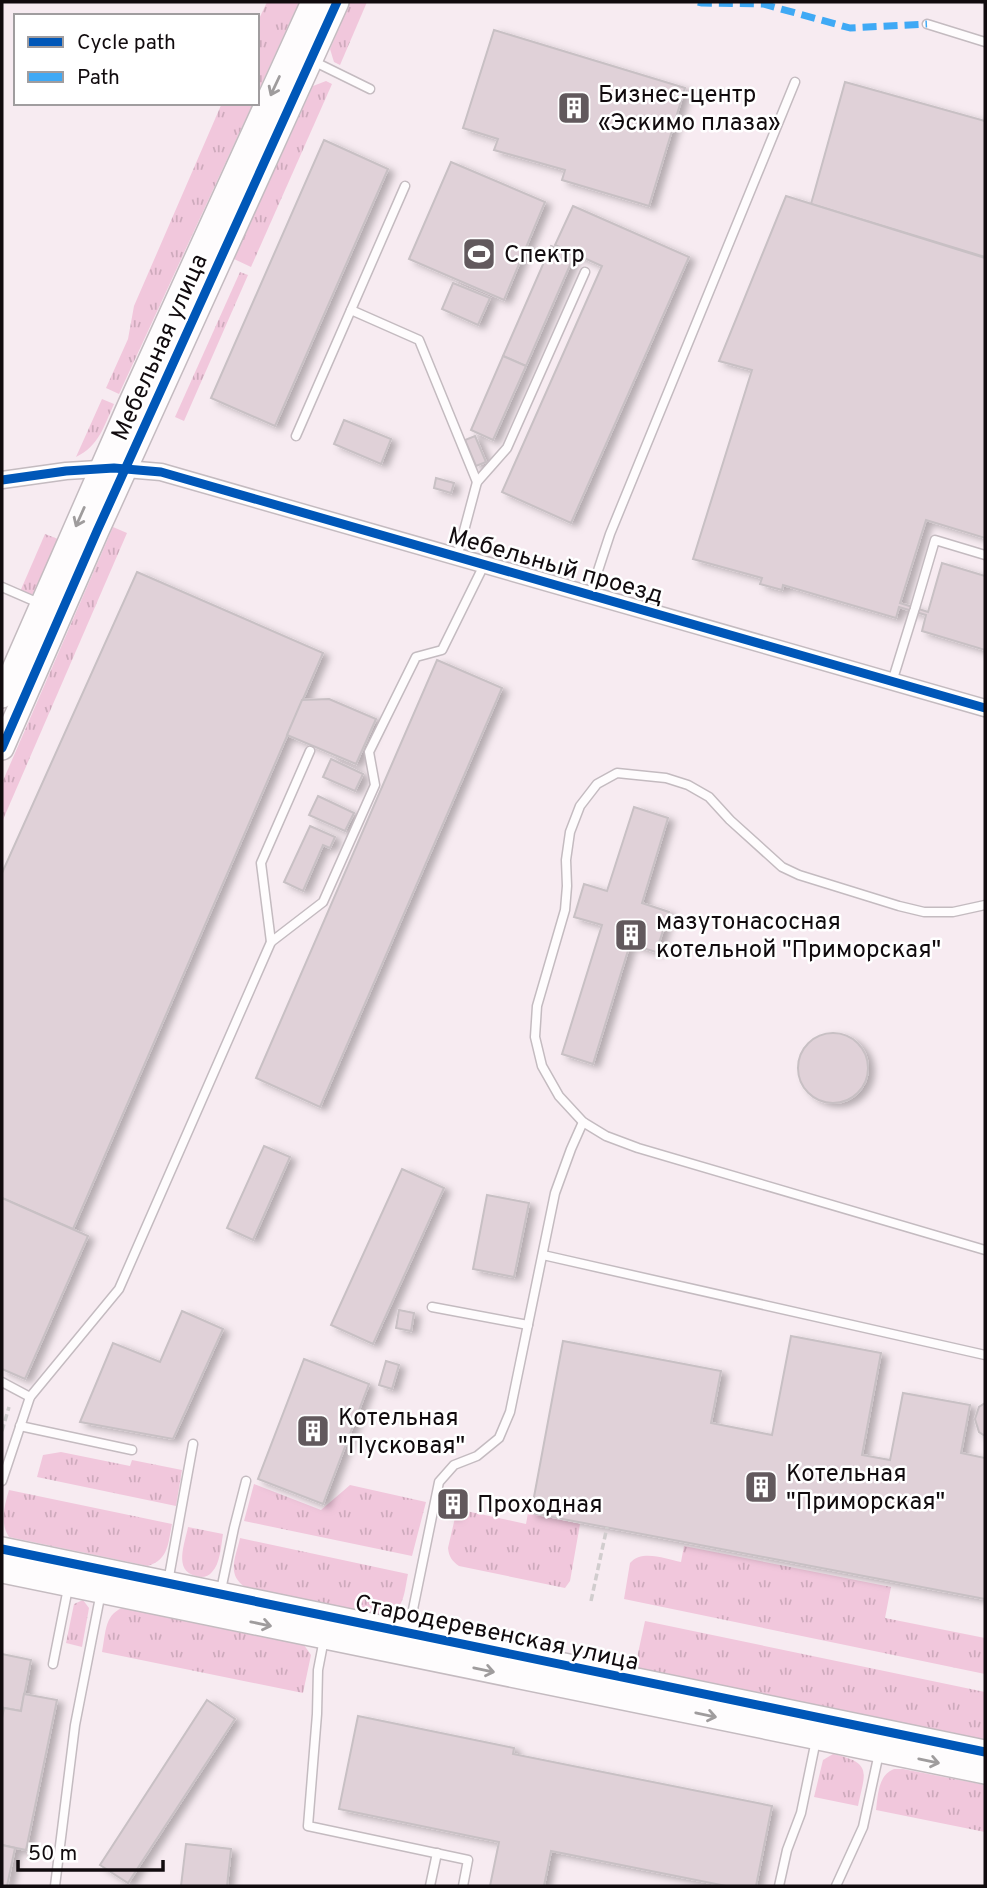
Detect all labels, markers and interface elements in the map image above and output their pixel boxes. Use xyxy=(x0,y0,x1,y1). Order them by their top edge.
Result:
legend xyxy=(14,14,259,105)
text: Cycle path xyxy=(77,30,176,57)
text: Path xyxy=(77,65,120,92)
one-way arrow xyxy=(268,75,281,96)
place label: Бизнес-центр «Эскимо плаза» xyxy=(598,81,781,139)
building icon: Бизнес-центр «Эскимо плаза» xyxy=(555,89,593,127)
sports icon: Спектр xyxy=(460,235,498,273)
place label: Спектр xyxy=(504,241,585,271)
street label: Мебельная улица xyxy=(106,250,216,446)
one-way arrow xyxy=(73,505,86,527)
street label: Мебельный проезд xyxy=(444,522,667,612)
place label: мазутонасосная котельной "Приморская" xyxy=(656,908,941,966)
building icon: мазутонасосная котельной "Приморская" xyxy=(612,916,650,954)
place label: Котельная "Пусковая" xyxy=(338,1404,465,1462)
building icon: Котельная "Пусковая" xyxy=(294,1412,332,1450)
place label: Котельная "Приморская" xyxy=(786,1460,945,1518)
building icon: Котельная "Приморская" xyxy=(742,1468,780,1506)
building icon: Проходная xyxy=(434,1485,472,1523)
place label: Проходная xyxy=(477,1491,603,1521)
street label: Стародеревенская улица xyxy=(352,1589,641,1679)
one-way arrow xyxy=(249,1617,272,1631)
one-way arrow xyxy=(472,1663,495,1677)
one-way arrow xyxy=(694,1709,717,1723)
one-way arrow xyxy=(917,1754,940,1768)
scale bar xyxy=(18,1828,163,1872)
text: 50 m xyxy=(28,1841,77,1868)

